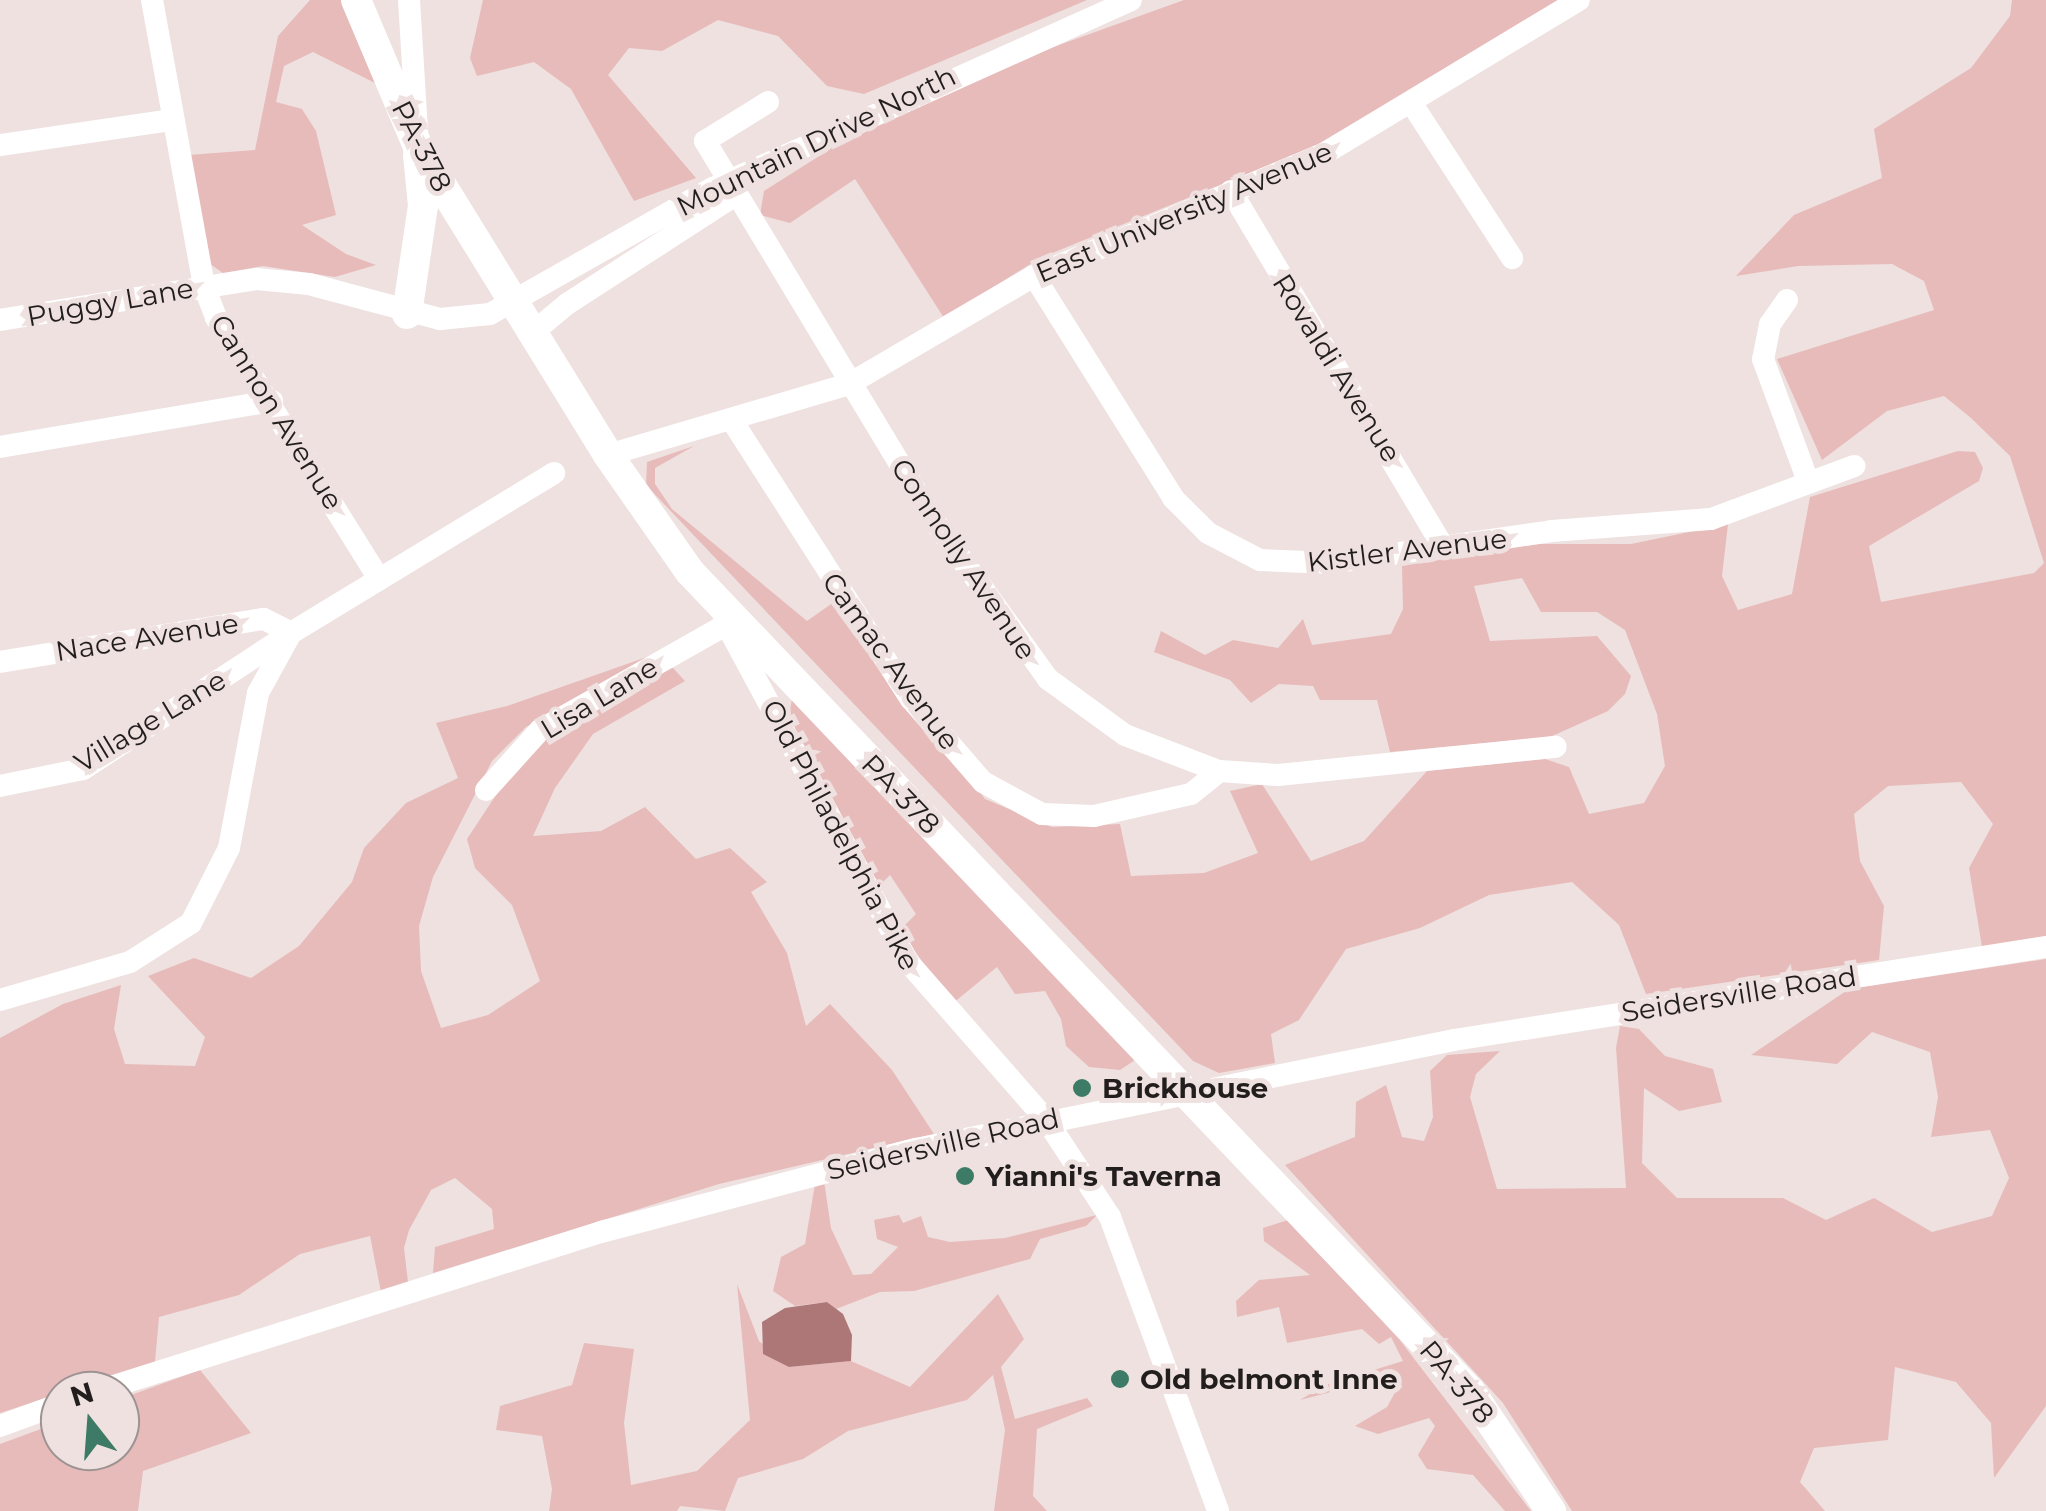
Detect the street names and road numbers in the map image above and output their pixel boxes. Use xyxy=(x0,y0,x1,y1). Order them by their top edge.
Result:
street label: Mountain Drive North xyxy=(671,59,961,223)
street label: PA-378 xyxy=(385,95,459,197)
street label: East University Avenue xyxy=(1031,134,1337,290)
street label: Rovaldi Avenue xyxy=(1266,268,1408,468)
street label: Puggy Lane xyxy=(24,271,196,333)
street label: Cannon Avenue xyxy=(204,308,350,516)
street label: Connolly Avenue xyxy=(884,452,1044,666)
street label: Kistler Avenue xyxy=(1305,521,1509,579)
street label: Camac Avenue xyxy=(815,566,967,756)
street label: Nace Avenue xyxy=(53,606,241,668)
street label: Lisa Lane xyxy=(534,650,664,746)
street label: Village Lane xyxy=(68,663,232,779)
street label: Old Philadelphia Pike xyxy=(755,694,927,976)
street label: PA-378 xyxy=(855,747,947,841)
street label: Seidersville Road xyxy=(1619,959,1859,1029)
street label: Seidersville Road xyxy=(824,1101,1062,1187)
street label: PA-378 xyxy=(1413,1334,1501,1430)

